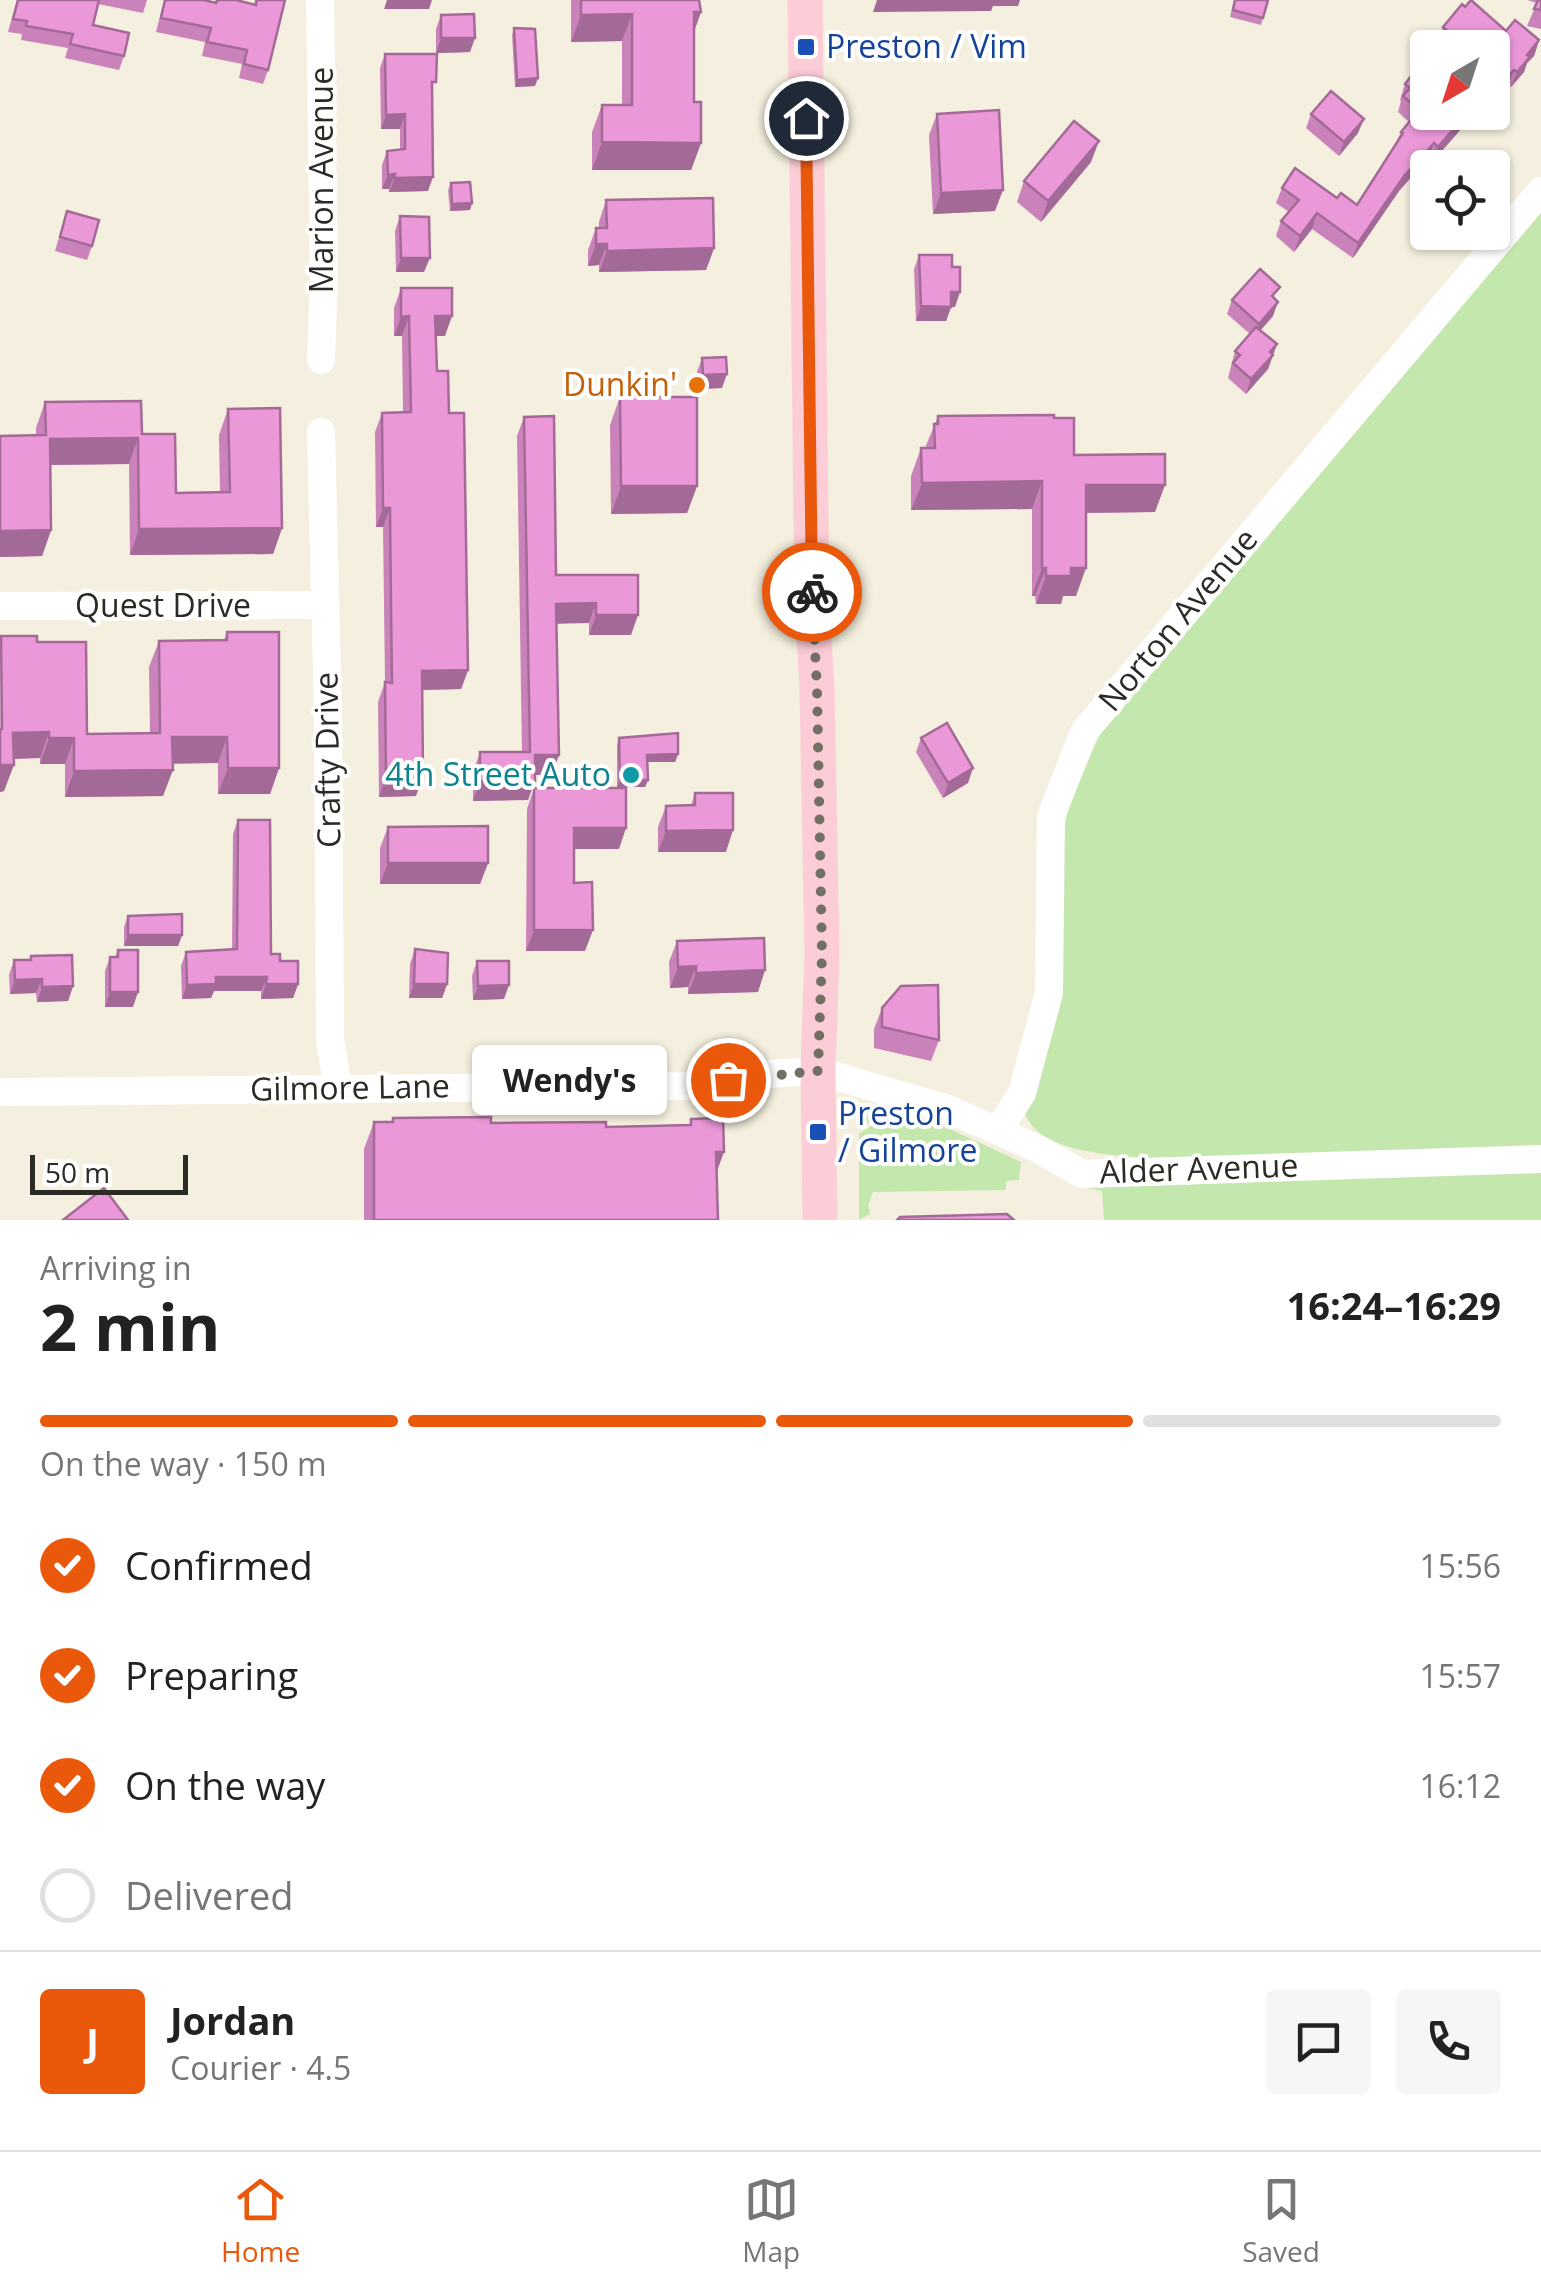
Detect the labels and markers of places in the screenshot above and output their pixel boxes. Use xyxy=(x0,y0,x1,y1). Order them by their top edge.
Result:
place label: Preston / Vim xyxy=(826,24,1027,67)
marker: Preston / Vim xyxy=(795,36,817,58)
pin xyxy=(764,76,849,161)
place label: Dunkin' xyxy=(563,362,677,405)
marker: Dunkin' xyxy=(686,374,708,396)
place label: 4th Street Auto xyxy=(385,752,611,795)
marker: 4th Street Auto xyxy=(620,764,642,786)
pin xyxy=(686,1038,771,1123)
callout: Wendy's xyxy=(473,1045,668,1115)
place label: Preston / Gilmore xyxy=(838,1091,977,1171)
marker: Preston / Gilmore xyxy=(807,1121,829,1143)

